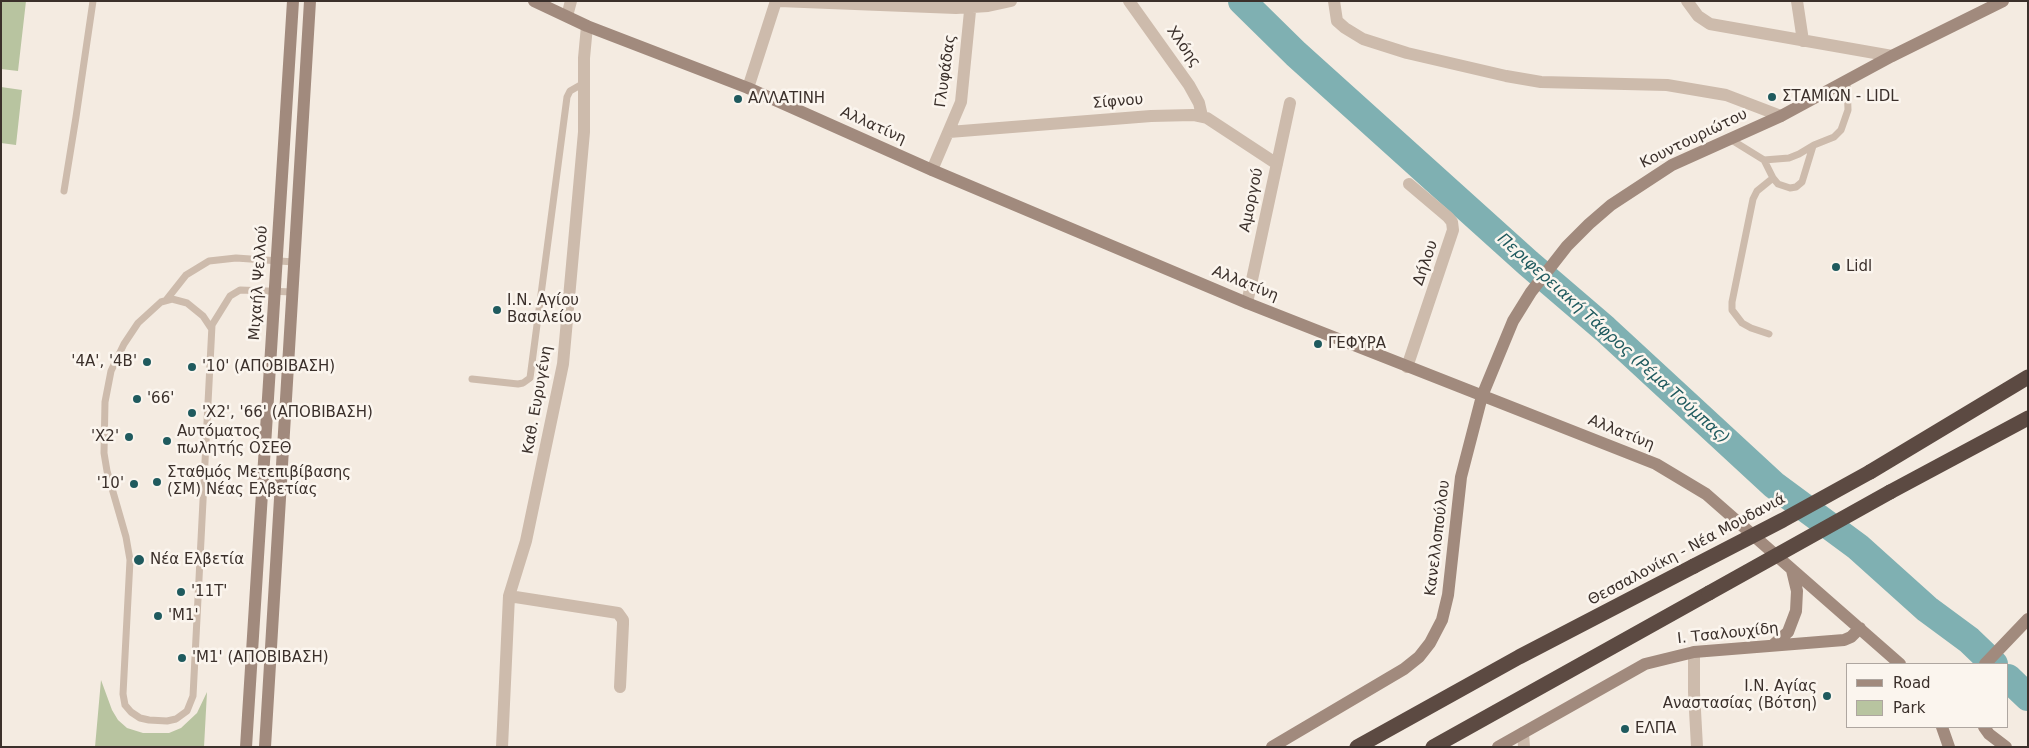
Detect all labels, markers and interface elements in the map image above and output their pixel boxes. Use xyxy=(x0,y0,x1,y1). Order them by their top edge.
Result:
street label: Χλόης xyxy=(1162,23,1204,71)
street label: Γλυφάδας xyxy=(932,33,960,109)
place label: ΣΤΑΜΙΩΝ - LIDL xyxy=(1782,88,1899,106)
place label: ΑΛΛΑΤΙΝΗ xyxy=(748,90,825,108)
street label: Σίφνου xyxy=(1092,91,1144,113)
marker: ΣΤΑΜΙΩΝ - LIDL xyxy=(1766,91,1778,103)
marker: ΑΛΛΑΤΙΝΗ xyxy=(732,93,744,105)
street label: Αλλατίνη xyxy=(837,104,909,148)
street label: Κουντουριώτου xyxy=(1637,105,1751,173)
street label: Αμοργού xyxy=(1236,166,1268,234)
street label: Μιχαήλ Ψελλού xyxy=(246,225,272,341)
water label: Περιφερειακή Τάφρος (Ρέμα Τούμπας) xyxy=(1493,230,1733,448)
street label: Δήλου xyxy=(1410,238,1442,288)
place label: Lidl xyxy=(1846,258,1872,276)
marker: Lidl xyxy=(1830,261,1842,273)
street label: Αλλατίνη xyxy=(1209,263,1281,305)
place label: Ι.Ν. Αγίου Βασιλείου xyxy=(507,292,582,327)
marker: Ι.Ν. Αγίου Βασιλείου xyxy=(491,304,503,316)
place label: ΓΕΦΥΡΑ xyxy=(1328,335,1386,353)
marker: ΓΕΦΥΡΑ xyxy=(1312,338,1324,350)
street label: Καθ. Ευρυγένη xyxy=(520,344,556,456)
place label: '4Α', '4Β' xyxy=(71,353,137,371)
marker: '4Α', '4Β' xyxy=(141,356,153,368)
place label: '10' (ΑΠΟΒΙΒΑΣΗ) xyxy=(202,358,335,376)
marker: '10' (ΑΠΟΒΙΒΑΣΗ) xyxy=(186,361,198,373)
place label: '66' xyxy=(147,390,174,408)
marker: '66' xyxy=(131,393,143,405)
place label: 'Χ2', '66' (ΑΠΟΒΙΒΑΣΗ) xyxy=(202,404,373,422)
marker: 'Χ2', '66' (ΑΠΟΒΙΒΑΣΗ) xyxy=(186,407,198,419)
street label: Αλλατίνη xyxy=(1585,412,1657,454)
place label: Αυτόματος πωλητής ΟΣΕΘ xyxy=(177,423,292,458)
place label: 'Χ2' xyxy=(91,428,119,446)
marker: 'Χ2' xyxy=(123,431,135,443)
marker: Αυτόματος πωλητής ΟΣΕΘ xyxy=(161,435,173,447)
place label: Σταθμός Μετεπιβίβασης (ΣΜ) Νέας Ελβετίας xyxy=(167,464,351,499)
place label: '10' xyxy=(97,475,124,493)
marker: Σταθμός Μετεπιβίβασης (ΣΜ) Νέας Ελβετίας xyxy=(151,476,163,488)
marker: '10' xyxy=(128,478,140,490)
street label: Κανελλοπούλου xyxy=(1422,479,1454,597)
street label: Θεσσαλονίκη - Νέα Μουδανιά xyxy=(1585,490,1789,610)
place label: Νέα Ελβετία xyxy=(150,551,244,569)
marker: Νέα Ελβετία xyxy=(132,553,146,567)
place label: '11Τ' xyxy=(191,583,227,601)
marker: '11Τ' xyxy=(175,586,187,598)
place label: 'Μ1' xyxy=(168,607,199,625)
marker: 'Μ1' xyxy=(152,610,164,622)
street label: Ι. Τσαλουχίδη xyxy=(1677,620,1779,648)
place label: 'Μ1' (ΑΠΟΒΙΒΑΣΗ) xyxy=(192,649,329,667)
marker: 'Μ1' (ΑΠΟΒΙΒΑΣΗ) xyxy=(176,652,188,664)
legend xyxy=(1846,663,2009,728)
text: Road xyxy=(1893,674,1931,692)
place label: Ι.Ν. Αγίας Αναστασίας (Βότση) xyxy=(1663,678,1817,713)
marker: Ι.Ν. Αγίας Αναστασίας (Βότση) xyxy=(1821,690,1833,702)
text: Park xyxy=(1893,699,1925,717)
place label: ΕΛΠΑ xyxy=(1635,720,1676,738)
marker: ΕΛΠΑ xyxy=(1619,723,1631,735)

